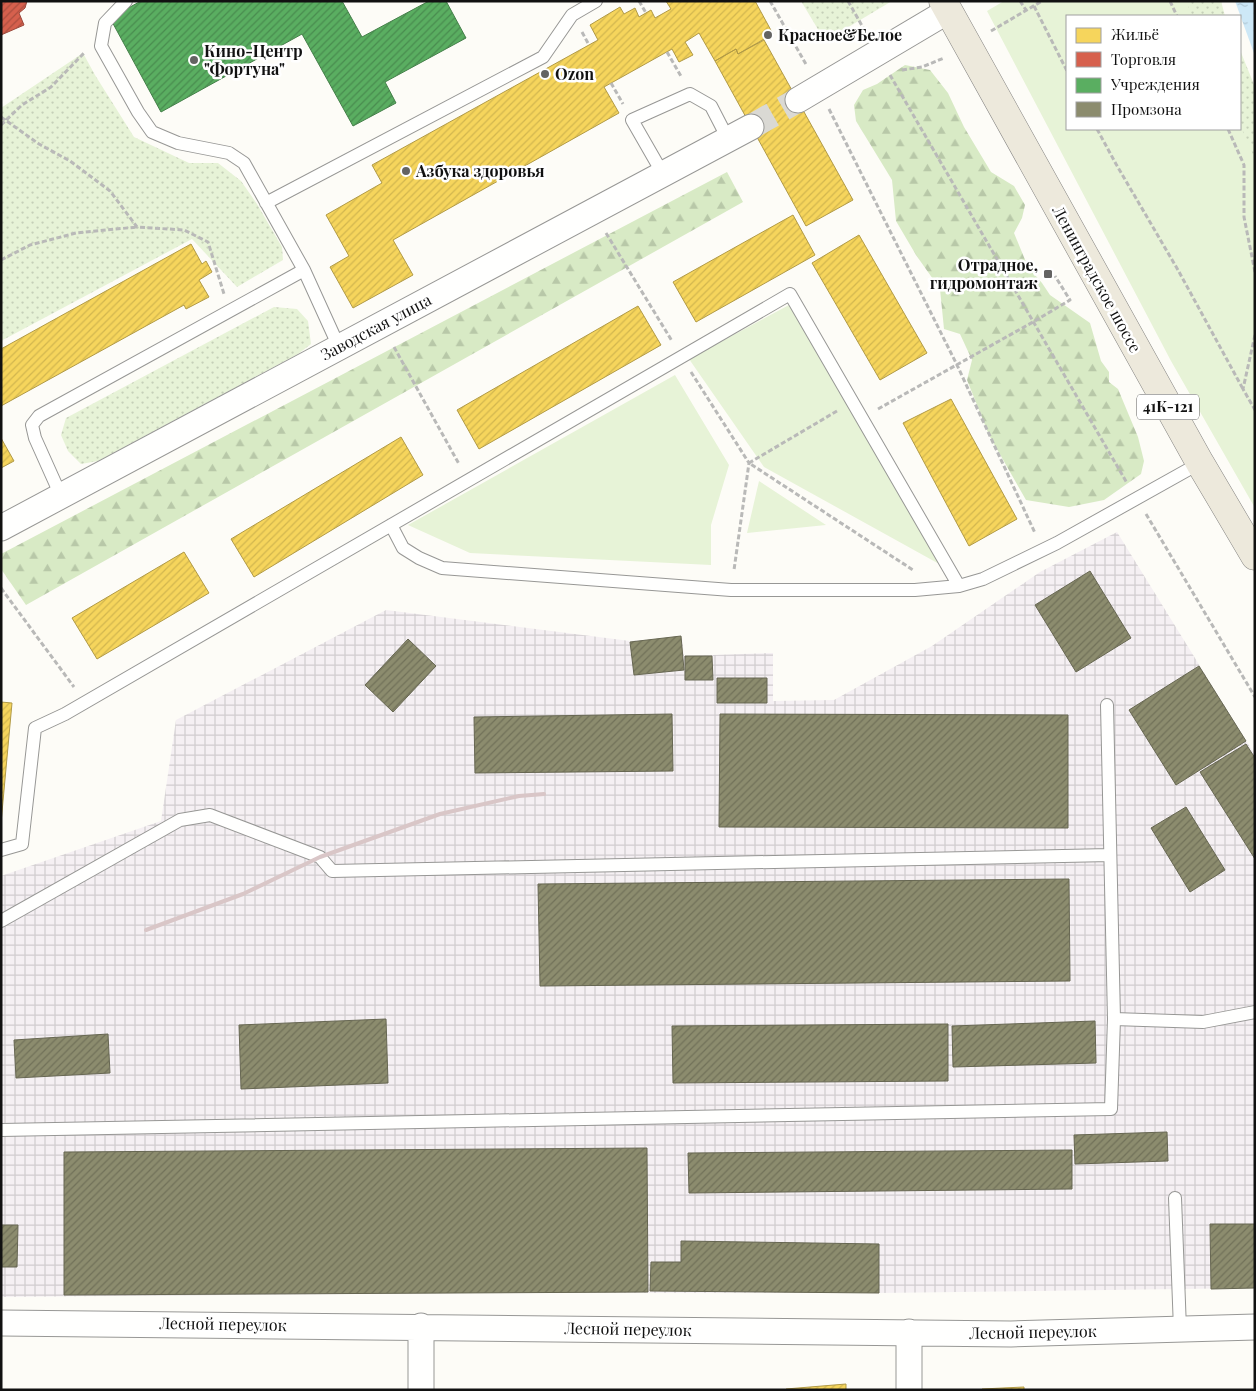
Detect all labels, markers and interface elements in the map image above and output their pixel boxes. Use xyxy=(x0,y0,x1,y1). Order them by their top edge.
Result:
legend xyxy=(1066,15,1241,130)
place label: Красное&Белое xyxy=(778,24,902,45)
text: Жильё xyxy=(1111,24,1159,44)
marker: Красное&Белое xyxy=(762,29,774,41)
place label: Кино-Центр "Фортуна" xyxy=(204,40,303,79)
text: Торговля xyxy=(1111,49,1176,69)
marker: Кино-Центр "Фортуна" xyxy=(188,54,200,66)
place label: Ozon xyxy=(555,63,594,84)
marker: Ozon xyxy=(539,68,551,80)
text: Учреждения xyxy=(1110,74,1200,94)
text: Промзона xyxy=(1111,99,1182,119)
place label: Азбука здоровья xyxy=(415,160,545,181)
marker: Азбука здоровья xyxy=(400,165,412,177)
street label: Ленинградское шоссе xyxy=(1048,201,1147,356)
place label: Отрадное, гидромонтаж xyxy=(930,254,1038,293)
marker: Отрадное, гидромонтаж xyxy=(1042,268,1054,280)
street label: Заводская улица xyxy=(317,289,435,365)
road number: 41К-121 xyxy=(1137,394,1199,420)
street label: Лесной переулок xyxy=(158,1312,287,1335)
street label: Лесной переулок xyxy=(563,1317,692,1340)
street label: Лесной переулок xyxy=(968,1320,1097,1343)

